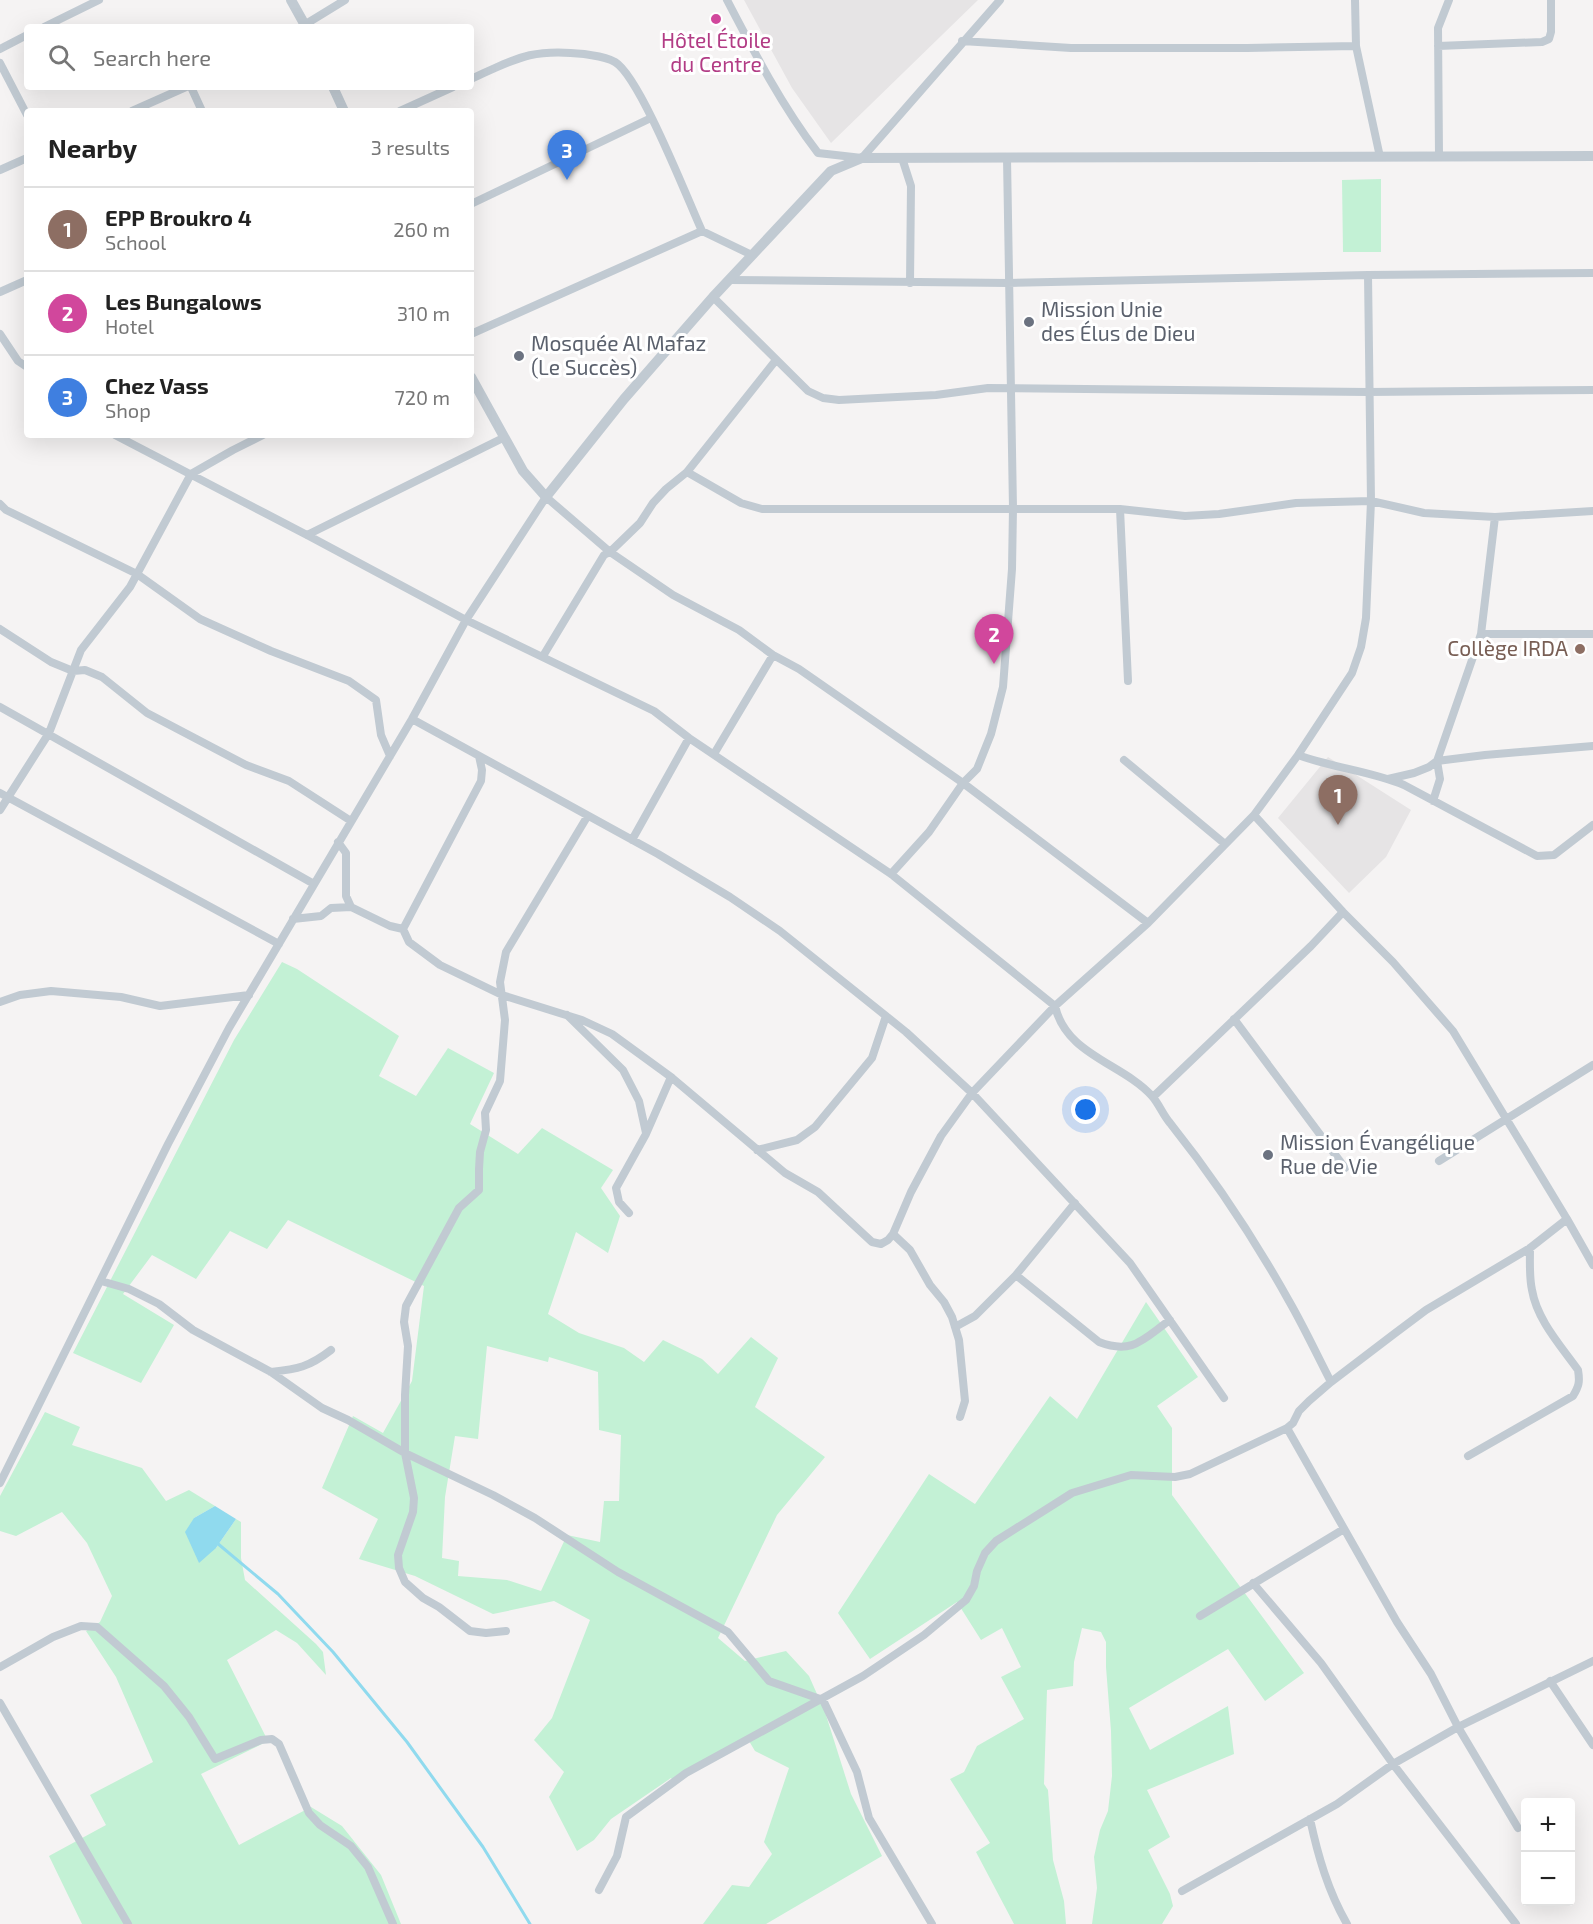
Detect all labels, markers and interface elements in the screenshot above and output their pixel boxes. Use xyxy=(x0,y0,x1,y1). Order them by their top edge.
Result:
marker: Hôtel Étoile du Centre xyxy=(709,12,723,26)
search box xyxy=(24,24,474,90)
place label: Hôtel Étoile du Centre xyxy=(661,27,771,76)
icon: search xyxy=(45,41,78,74)
text: Search here xyxy=(93,44,211,70)
pin: 3 xyxy=(548,130,586,180)
text: Nearby xyxy=(48,132,137,163)
text: 3 results xyxy=(371,135,450,159)
text: EPP Broukro 4 xyxy=(105,204,252,230)
text: 1 xyxy=(63,217,72,241)
text: 260 m xyxy=(393,217,450,241)
text: School xyxy=(105,230,166,254)
text: Les Bungalows xyxy=(105,288,262,314)
place label: Mission Unie des Élus de Dieu xyxy=(1041,296,1195,345)
text: 2 xyxy=(62,301,73,325)
text: 310 m xyxy=(397,301,450,325)
text: Hotel xyxy=(105,314,154,338)
marker: Mission Unie des Élus de Dieu xyxy=(1022,315,1036,329)
place label: Mosquée Al Mafaz (Le Succès) xyxy=(531,330,706,379)
marker: Mosquée Al Mafaz (Le Succès) xyxy=(512,349,526,363)
text: Chez Vass xyxy=(105,372,209,398)
text: 3 xyxy=(62,385,73,409)
text: 720 m xyxy=(394,385,450,409)
text: Shop xyxy=(105,398,151,422)
pin: 2 xyxy=(974,614,1014,664)
place label: Collège IRDA xyxy=(1447,635,1568,660)
marker: Collège IRDA xyxy=(1573,642,1587,656)
pin: 1 xyxy=(1318,776,1358,825)
your location xyxy=(1071,1095,1100,1124)
place label: Mission Évangélique Rue de Vie xyxy=(1280,1129,1475,1178)
marker: Mission Évangélique Rue de Vie xyxy=(1261,1148,1275,1162)
map controls xyxy=(1521,1798,1575,1906)
button: + xyxy=(1521,1798,1575,1852)
button: − xyxy=(1521,1852,1575,1906)

